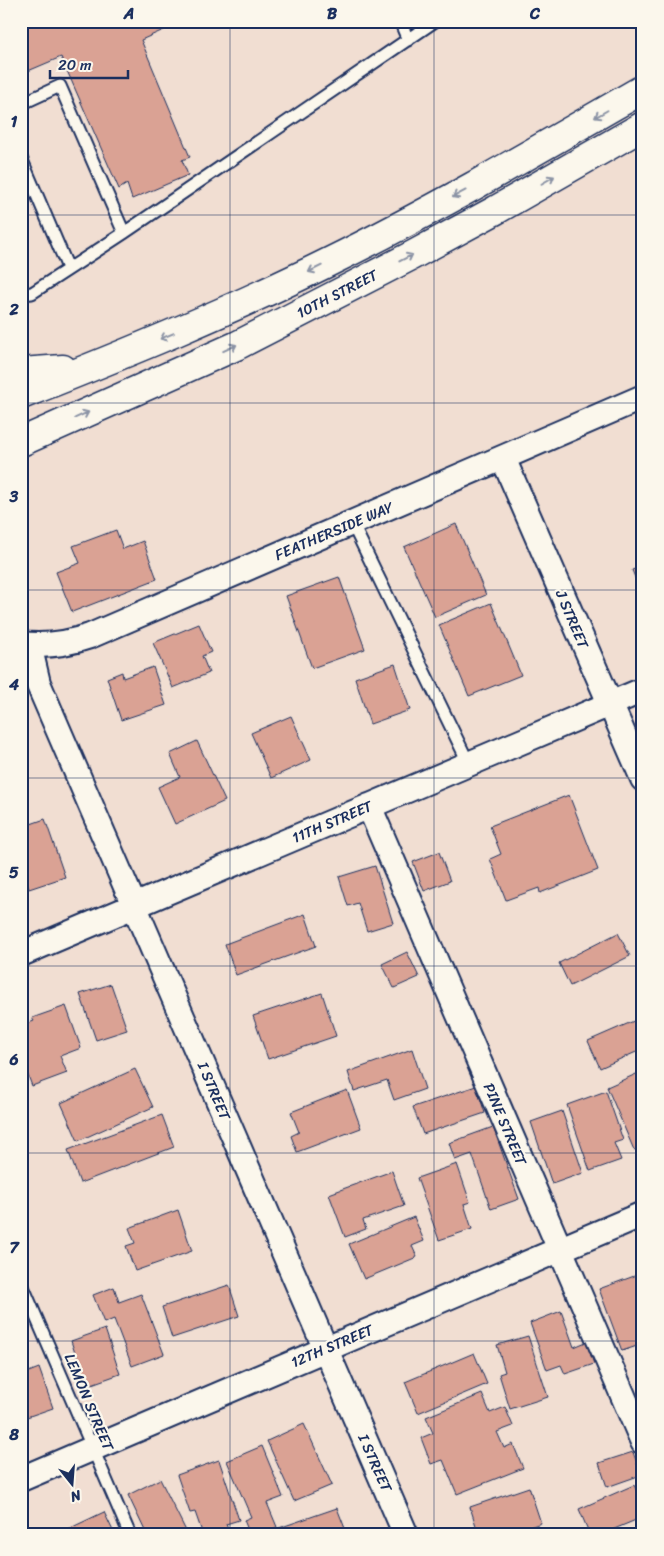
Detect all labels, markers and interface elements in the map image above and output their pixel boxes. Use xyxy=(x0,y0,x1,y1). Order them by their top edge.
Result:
text: A xyxy=(123,0,134,28)
text: B xyxy=(327,0,338,28)
text: C xyxy=(529,0,541,28)
scale bar xyxy=(50,48,128,80)
text: 20 m xyxy=(58,52,92,78)
text: 1 xyxy=(11,107,18,136)
one-way arrow xyxy=(594,109,608,119)
one-way arrow xyxy=(541,175,556,185)
one-way arrow xyxy=(452,189,467,199)
one-way arrow xyxy=(398,253,413,262)
street label: 10TH STREET xyxy=(292,262,384,326)
one-way arrow xyxy=(308,264,323,274)
text: 2 xyxy=(8,295,19,324)
one-way arrow xyxy=(160,331,175,341)
one-way arrow xyxy=(222,343,237,353)
one-way arrow xyxy=(74,410,89,420)
text: 3 xyxy=(9,482,19,511)
street label: FEATHERSIDE WAY xyxy=(270,494,398,568)
street label: J STREET xyxy=(548,585,596,653)
text: 4 xyxy=(8,670,19,699)
street label: 11TH STREET xyxy=(288,793,378,851)
text: 5 xyxy=(9,858,19,887)
text: 6 xyxy=(8,1045,19,1074)
street label: I STREET xyxy=(190,1057,239,1126)
street label: PINE STREET xyxy=(476,1079,535,1171)
text: 7 xyxy=(9,1233,20,1262)
street label: 12TH STREET xyxy=(287,1316,379,1375)
street label: LEMON STREET xyxy=(57,1349,122,1456)
text: 8 xyxy=(8,1420,19,1449)
street label: I STREET xyxy=(350,1429,400,1498)
north arrow xyxy=(48,1458,98,1508)
text: N xyxy=(67,1482,85,1509)

